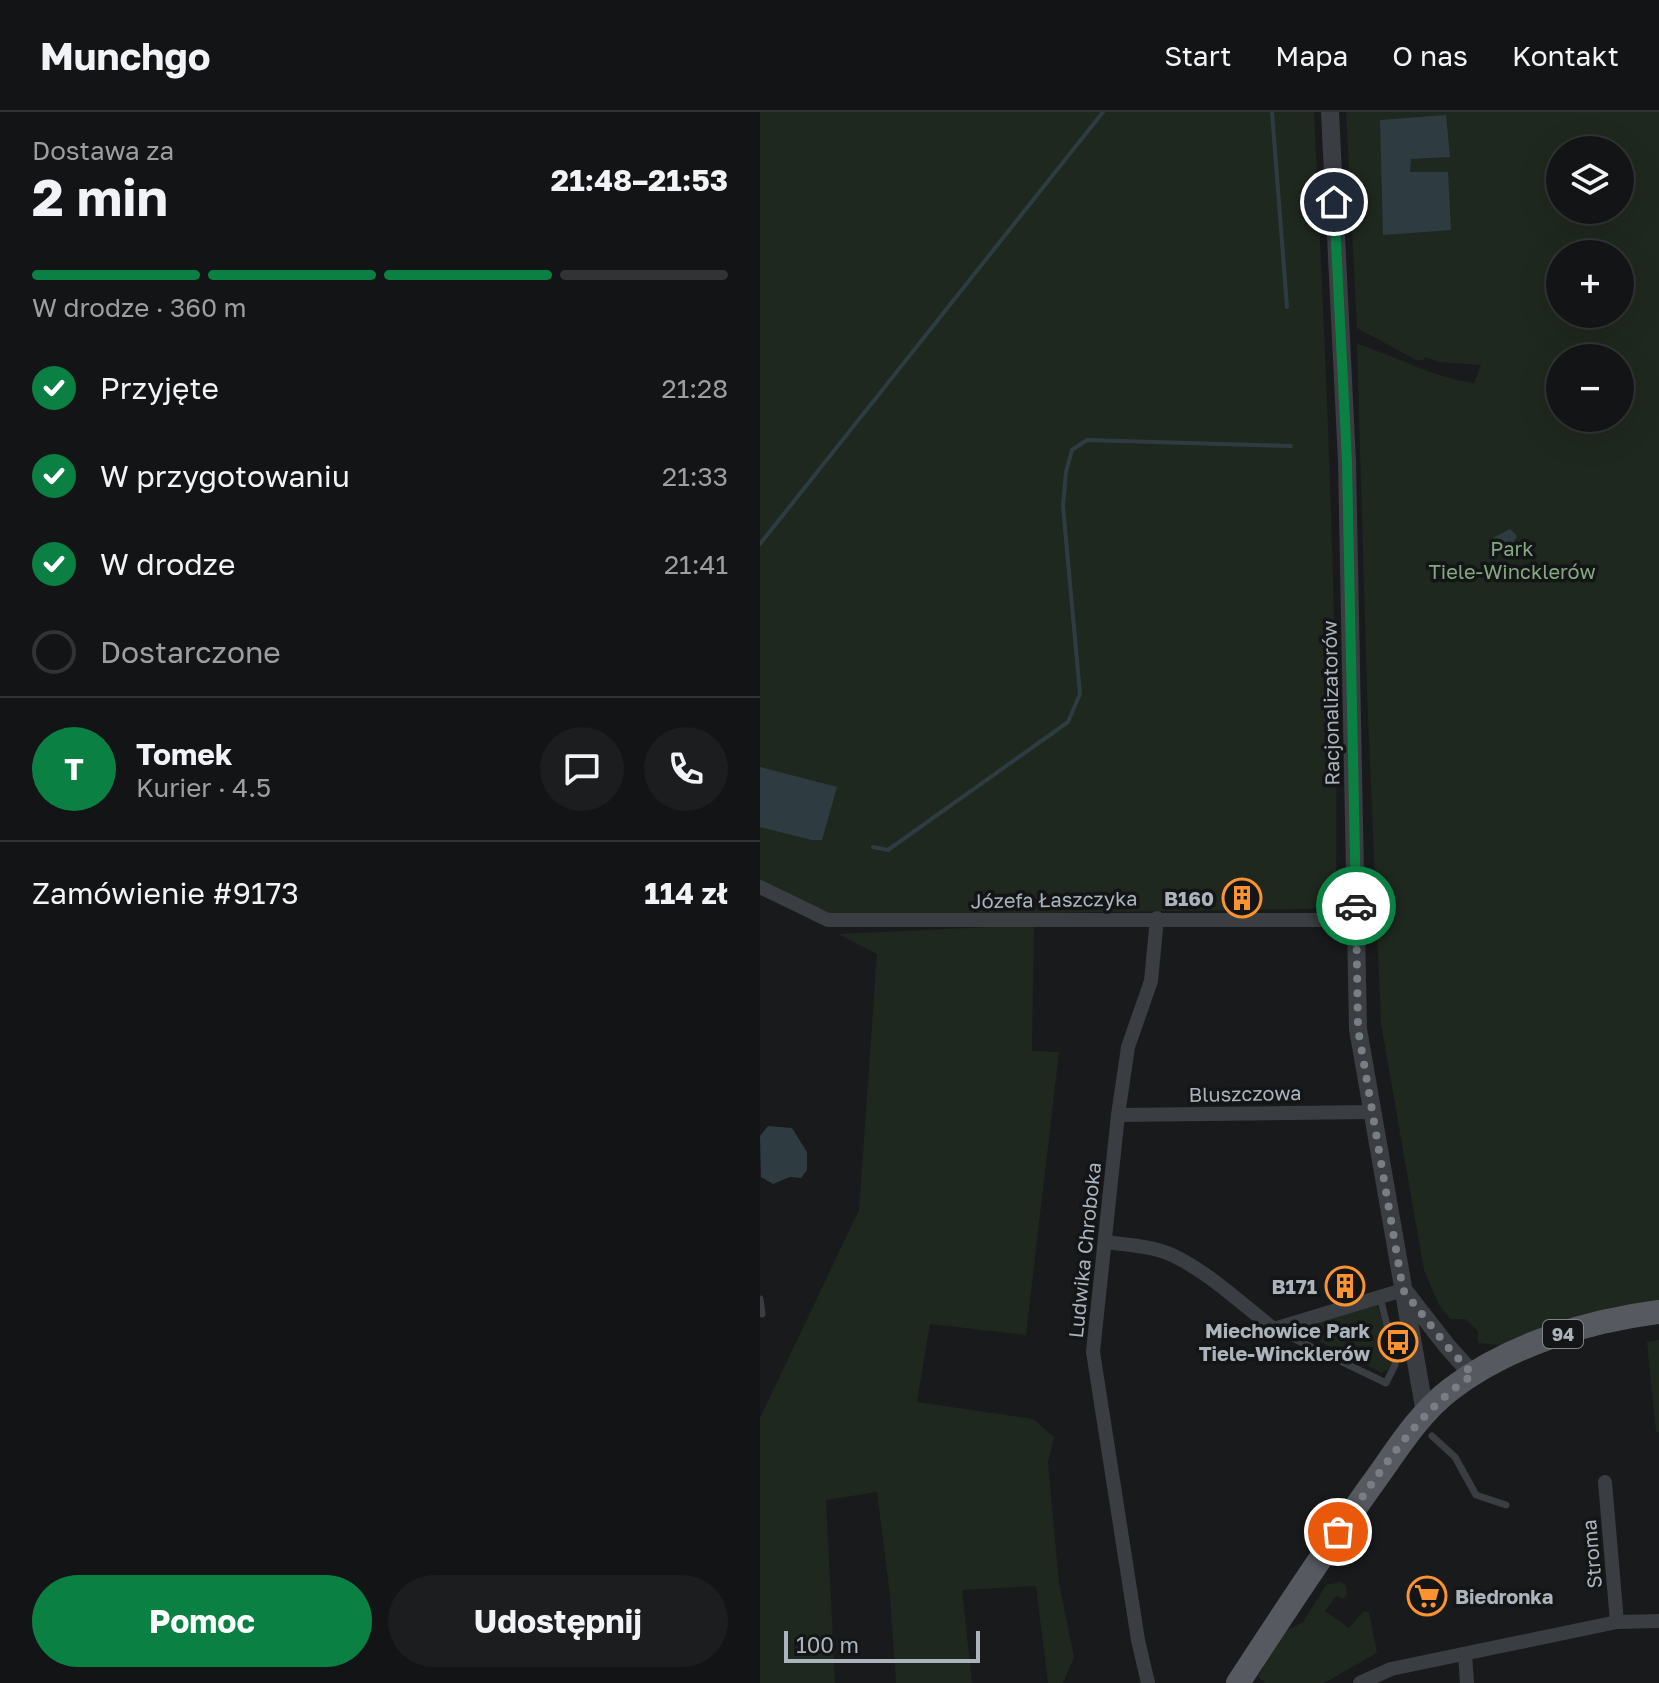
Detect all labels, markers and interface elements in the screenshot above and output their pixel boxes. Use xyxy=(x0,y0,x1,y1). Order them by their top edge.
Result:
text: Munchgo xyxy=(40,33,210,78)
text: Start xyxy=(1164,39,1231,72)
text: Mapa xyxy=(1275,39,1348,72)
text: O nas xyxy=(1392,39,1468,72)
text: Kontakt xyxy=(1512,39,1619,72)
text: Dostawa za xyxy=(32,135,174,166)
map controls xyxy=(1546,136,1634,432)
button: layers xyxy=(1546,136,1634,224)
text: 21:48–21:53 xyxy=(551,162,728,198)
text: 2 min xyxy=(32,165,168,227)
pin xyxy=(1300,168,1368,236)
icon: home xyxy=(1312,180,1356,224)
button: + xyxy=(1546,240,1634,328)
text: W drodze · 360 m xyxy=(32,292,247,323)
button: − xyxy=(1546,344,1634,432)
icon: check xyxy=(32,366,76,410)
text: Przyjęte xyxy=(100,370,219,406)
text: 21:28 xyxy=(662,373,728,404)
icon: check xyxy=(32,454,76,498)
text: W przygotowaniu xyxy=(100,458,350,494)
text: 21:33 xyxy=(662,461,728,492)
park label: Park Tiele-Wincklerów xyxy=(1428,536,1596,583)
icon: check xyxy=(32,542,76,586)
text: W drodze xyxy=(100,546,235,582)
text: 21:41 xyxy=(664,549,728,580)
street label: Racjonalizatorów xyxy=(1317,620,1343,786)
text: Dostarczone xyxy=(100,634,281,670)
button: chat xyxy=(540,727,624,811)
button: phone xyxy=(644,727,728,811)
text: Tomek xyxy=(136,736,232,772)
text: T xyxy=(64,751,84,787)
text: Kurier · 4.5 xyxy=(136,772,271,803)
courier xyxy=(1316,866,1396,946)
text: Zamówienie #9173 xyxy=(32,875,299,911)
text: 114 zł xyxy=(644,875,728,911)
building icon: B160 xyxy=(1221,877,1263,919)
icon: car xyxy=(1334,884,1378,928)
street label: Józefa Łaszczyka xyxy=(970,886,1138,912)
place label: B160 xyxy=(1164,886,1214,910)
street label: Bluszczowa xyxy=(1188,1080,1302,1106)
street label: Ludwika Chroboka xyxy=(1063,1161,1105,1339)
building icon: B171 xyxy=(1324,1265,1366,1307)
place label: B171 xyxy=(1271,1274,1317,1298)
place label: Miechowice Park Tiele-Wincklerów xyxy=(1199,1318,1370,1365)
road number: 94 xyxy=(1543,1320,1583,1348)
bus stop icon: Miechowice Park Tiele-Wincklerów xyxy=(1377,1321,1419,1363)
pin xyxy=(1304,1498,1372,1566)
icon: bag xyxy=(1316,1510,1360,1554)
street label: Stroma xyxy=(1576,1519,1606,1589)
button: Pomoc xyxy=(32,1575,372,1667)
button: Udostępnij xyxy=(388,1575,728,1667)
supermarket icon: Biedronka xyxy=(1406,1575,1448,1617)
place label: Biedronka xyxy=(1455,1584,1553,1608)
scale bar xyxy=(784,1627,980,1663)
text: 100 m xyxy=(796,1631,859,1658)

